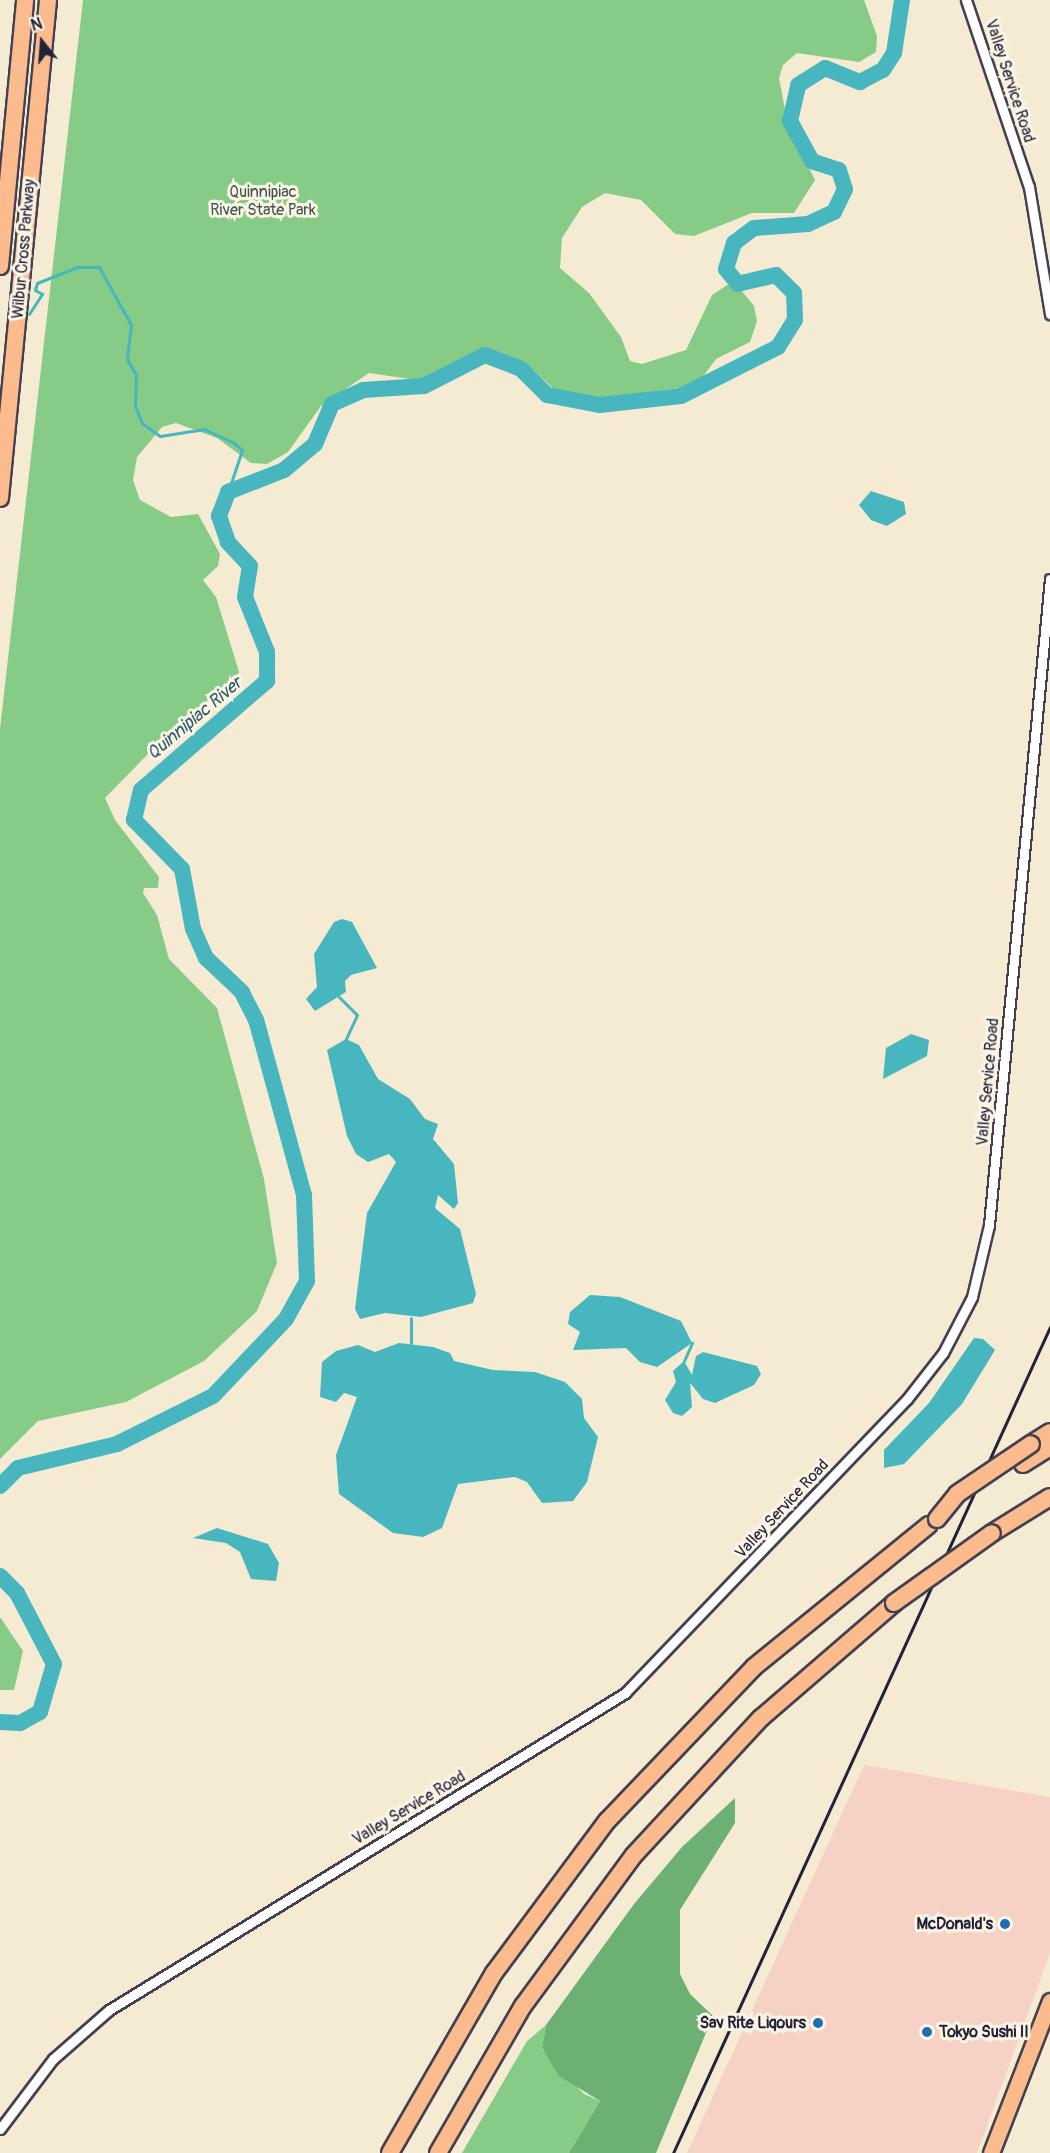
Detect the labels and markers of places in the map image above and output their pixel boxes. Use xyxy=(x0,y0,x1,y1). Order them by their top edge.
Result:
place label: McDonald's xyxy=(916,1914,993,1934)
marker: McDonald's xyxy=(998,1917,1012,1931)
place label: Sav Rite Liqours xyxy=(700,2013,806,2033)
marker: Sav Rite Liqours xyxy=(811,2016,825,2030)
place label: Tokyo Sushi II xyxy=(939,2022,1029,2042)
marker: Tokyo Sushi II xyxy=(920,2025,934,2039)

